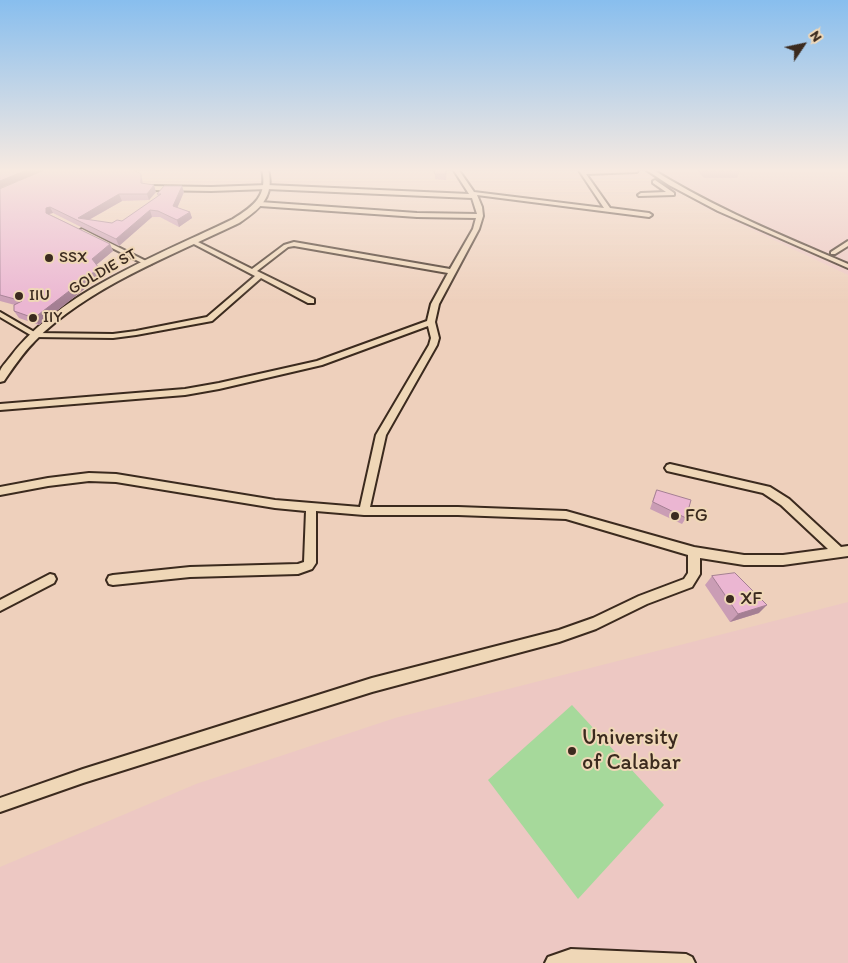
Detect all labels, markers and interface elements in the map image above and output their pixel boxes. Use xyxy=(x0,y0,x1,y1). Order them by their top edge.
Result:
north arrow xyxy=(778,20,828,70)
text: N xyxy=(806,28,826,45)
street label: GOLDIE ST xyxy=(65,245,141,299)
place label: SSX xyxy=(59,248,87,268)
marker: SSX xyxy=(43,252,55,264)
place label: IIU xyxy=(29,286,50,306)
marker: IIU xyxy=(13,290,25,302)
place label: IIY xyxy=(43,308,62,328)
marker: IIY xyxy=(27,312,39,324)
place label: FG xyxy=(685,505,708,527)
marker: FG xyxy=(669,510,681,522)
place label: XF xyxy=(740,588,762,610)
marker: XF xyxy=(724,593,736,605)
place label: University of Calabar xyxy=(582,725,681,776)
marker: University of Calabar xyxy=(566,745,578,757)

